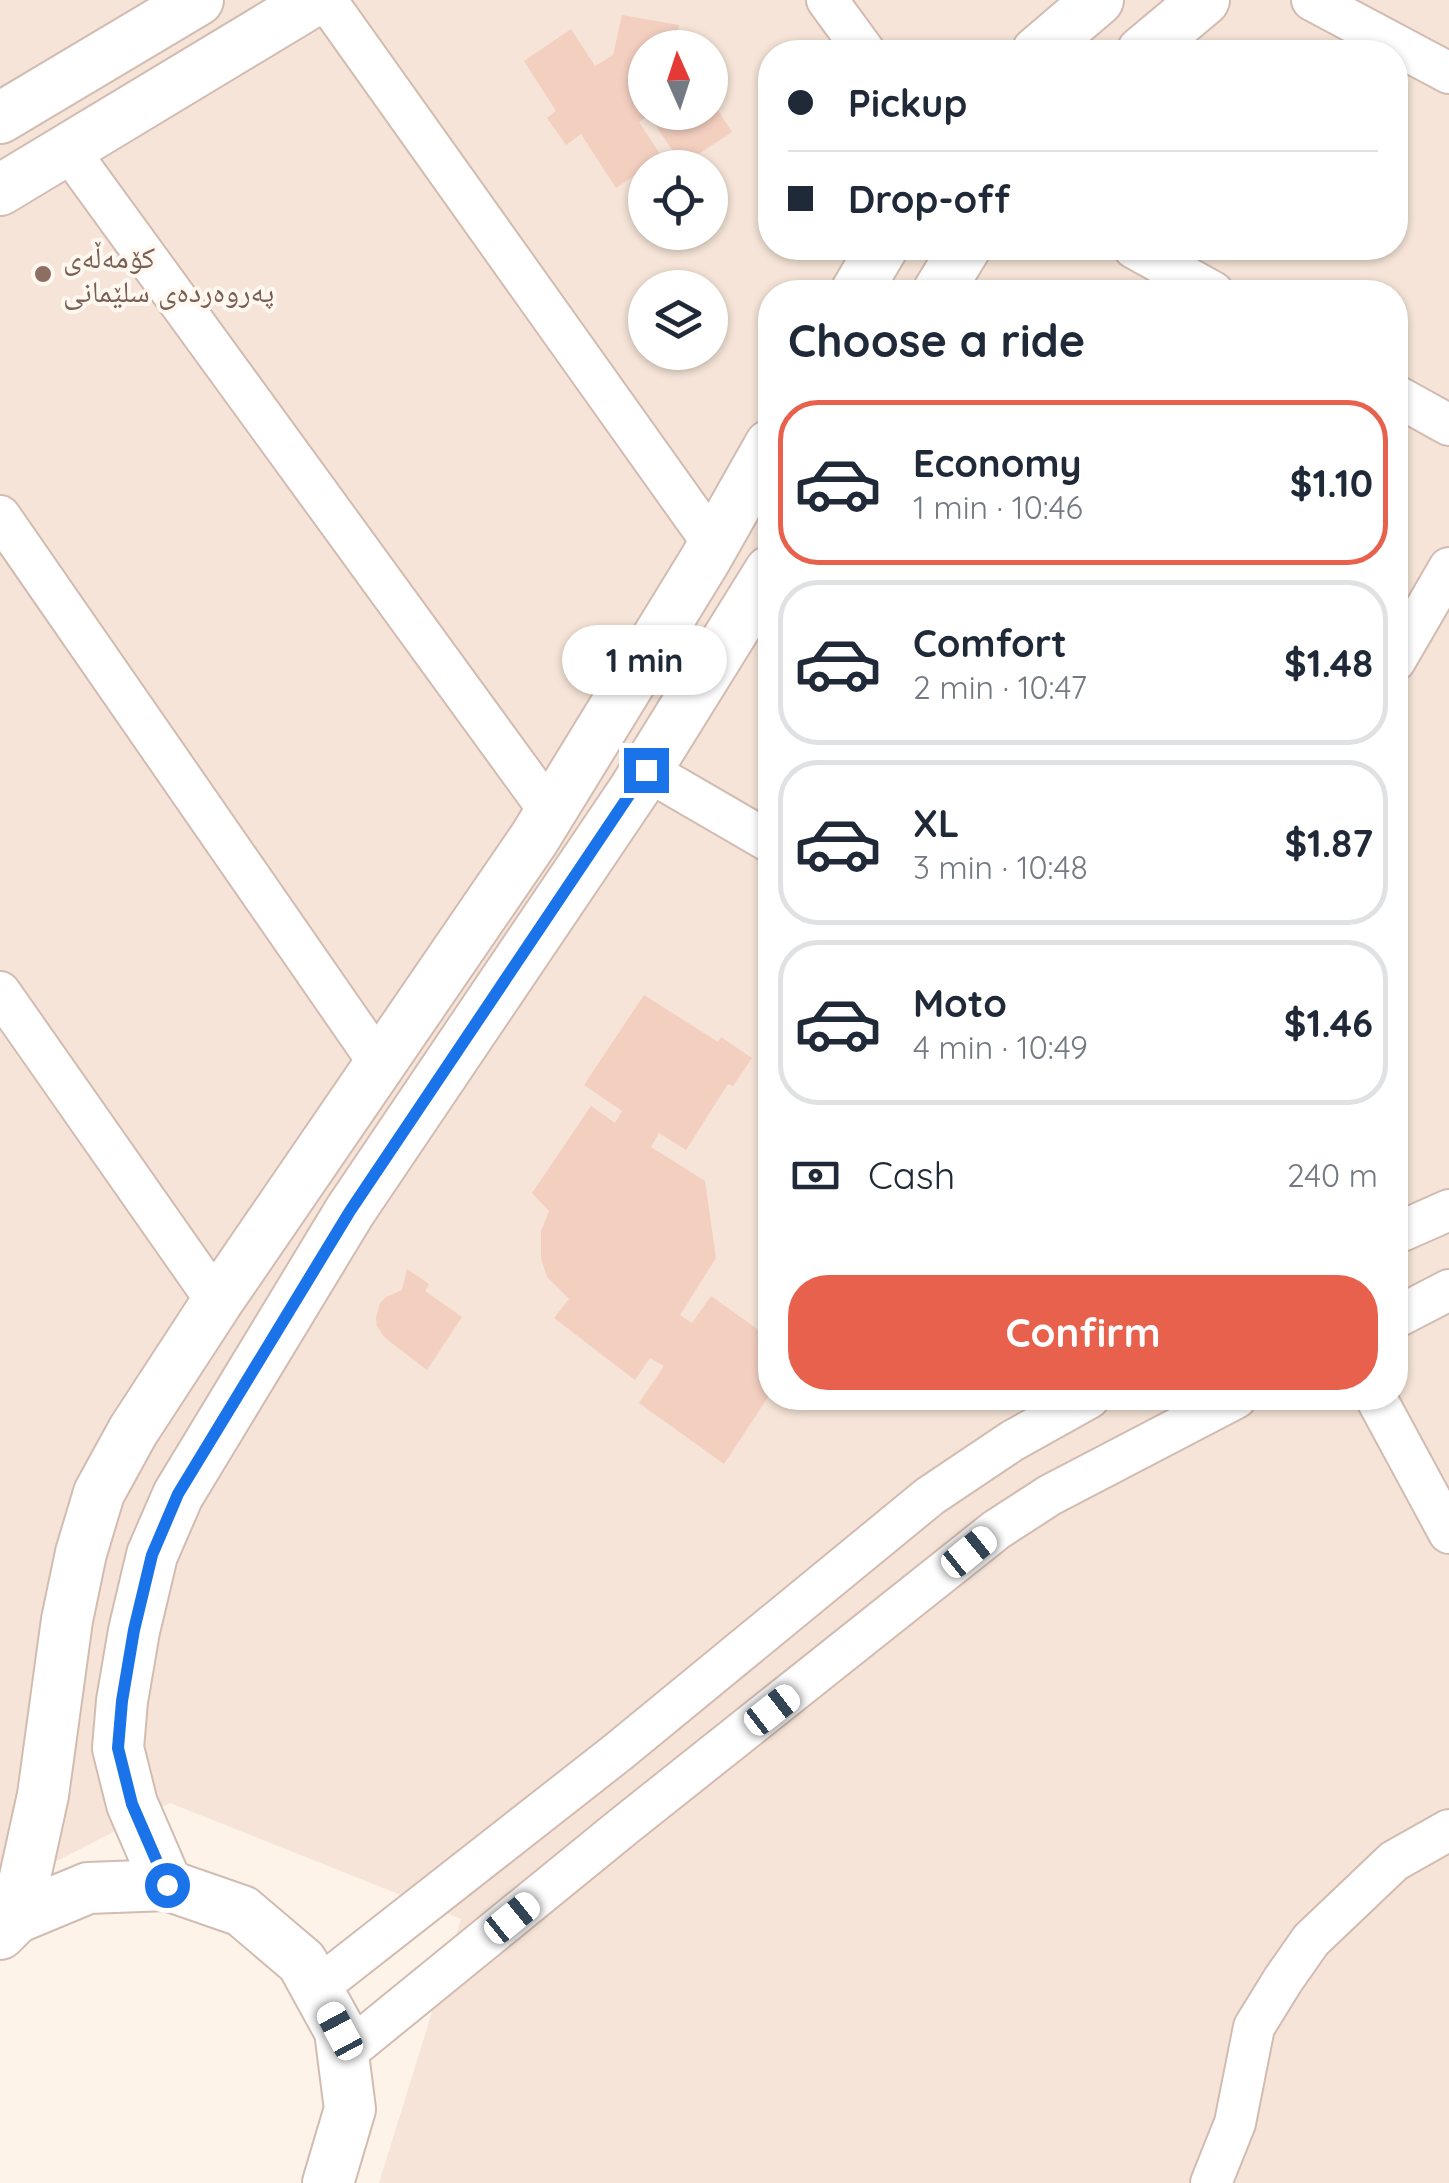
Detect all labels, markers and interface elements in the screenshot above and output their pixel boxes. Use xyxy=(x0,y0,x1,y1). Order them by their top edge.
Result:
north arrow xyxy=(628,30,728,130)
map controls xyxy=(628,30,728,370)
text: Pickup xyxy=(848,79,967,127)
button: locate xyxy=(628,150,728,250)
text: Drop-off xyxy=(848,175,1010,223)
place label: كۆمەڵەی پەروەردەی سلێمانی xyxy=(63,238,274,310)
marker: كۆمەڵەی پەروەردەی سلێمانی xyxy=(32,263,54,285)
button: layers xyxy=(628,270,728,370)
text: Choose a ride xyxy=(788,312,1085,368)
icon: car xyxy=(793,438,883,528)
text: Economy xyxy=(913,439,1082,487)
text: $1.10 xyxy=(1290,459,1373,507)
text: 1 min · 10:46 xyxy=(913,487,1083,527)
icon: car xyxy=(793,618,883,708)
text: Comfort xyxy=(913,619,1067,667)
callout: 1 min xyxy=(564,625,728,695)
text: $1.48 xyxy=(1284,639,1373,687)
text: 1 min xyxy=(606,640,683,680)
text: 2 min · 10:47 xyxy=(913,667,1087,707)
route end xyxy=(624,748,669,793)
icon: car xyxy=(793,798,883,888)
text: XL xyxy=(913,799,959,847)
text: $1.87 xyxy=(1284,819,1373,867)
text: 3 min · 10:48 xyxy=(913,847,1088,887)
icon: car xyxy=(793,978,883,1068)
text: Moto xyxy=(913,979,1007,1027)
text: $1.46 xyxy=(1284,999,1373,1047)
text: 4 min · 10:49 xyxy=(913,1027,1088,1067)
icon: cash xyxy=(788,1148,843,1203)
text: Cash xyxy=(868,1151,955,1199)
text: 240 m xyxy=(1287,1155,1378,1195)
button: Confirm xyxy=(788,1275,1378,1390)
car xyxy=(936,1521,1002,1583)
car xyxy=(739,1680,805,1740)
route start xyxy=(145,1863,190,1908)
car xyxy=(479,1887,545,1949)
car xyxy=(313,1997,367,2065)

